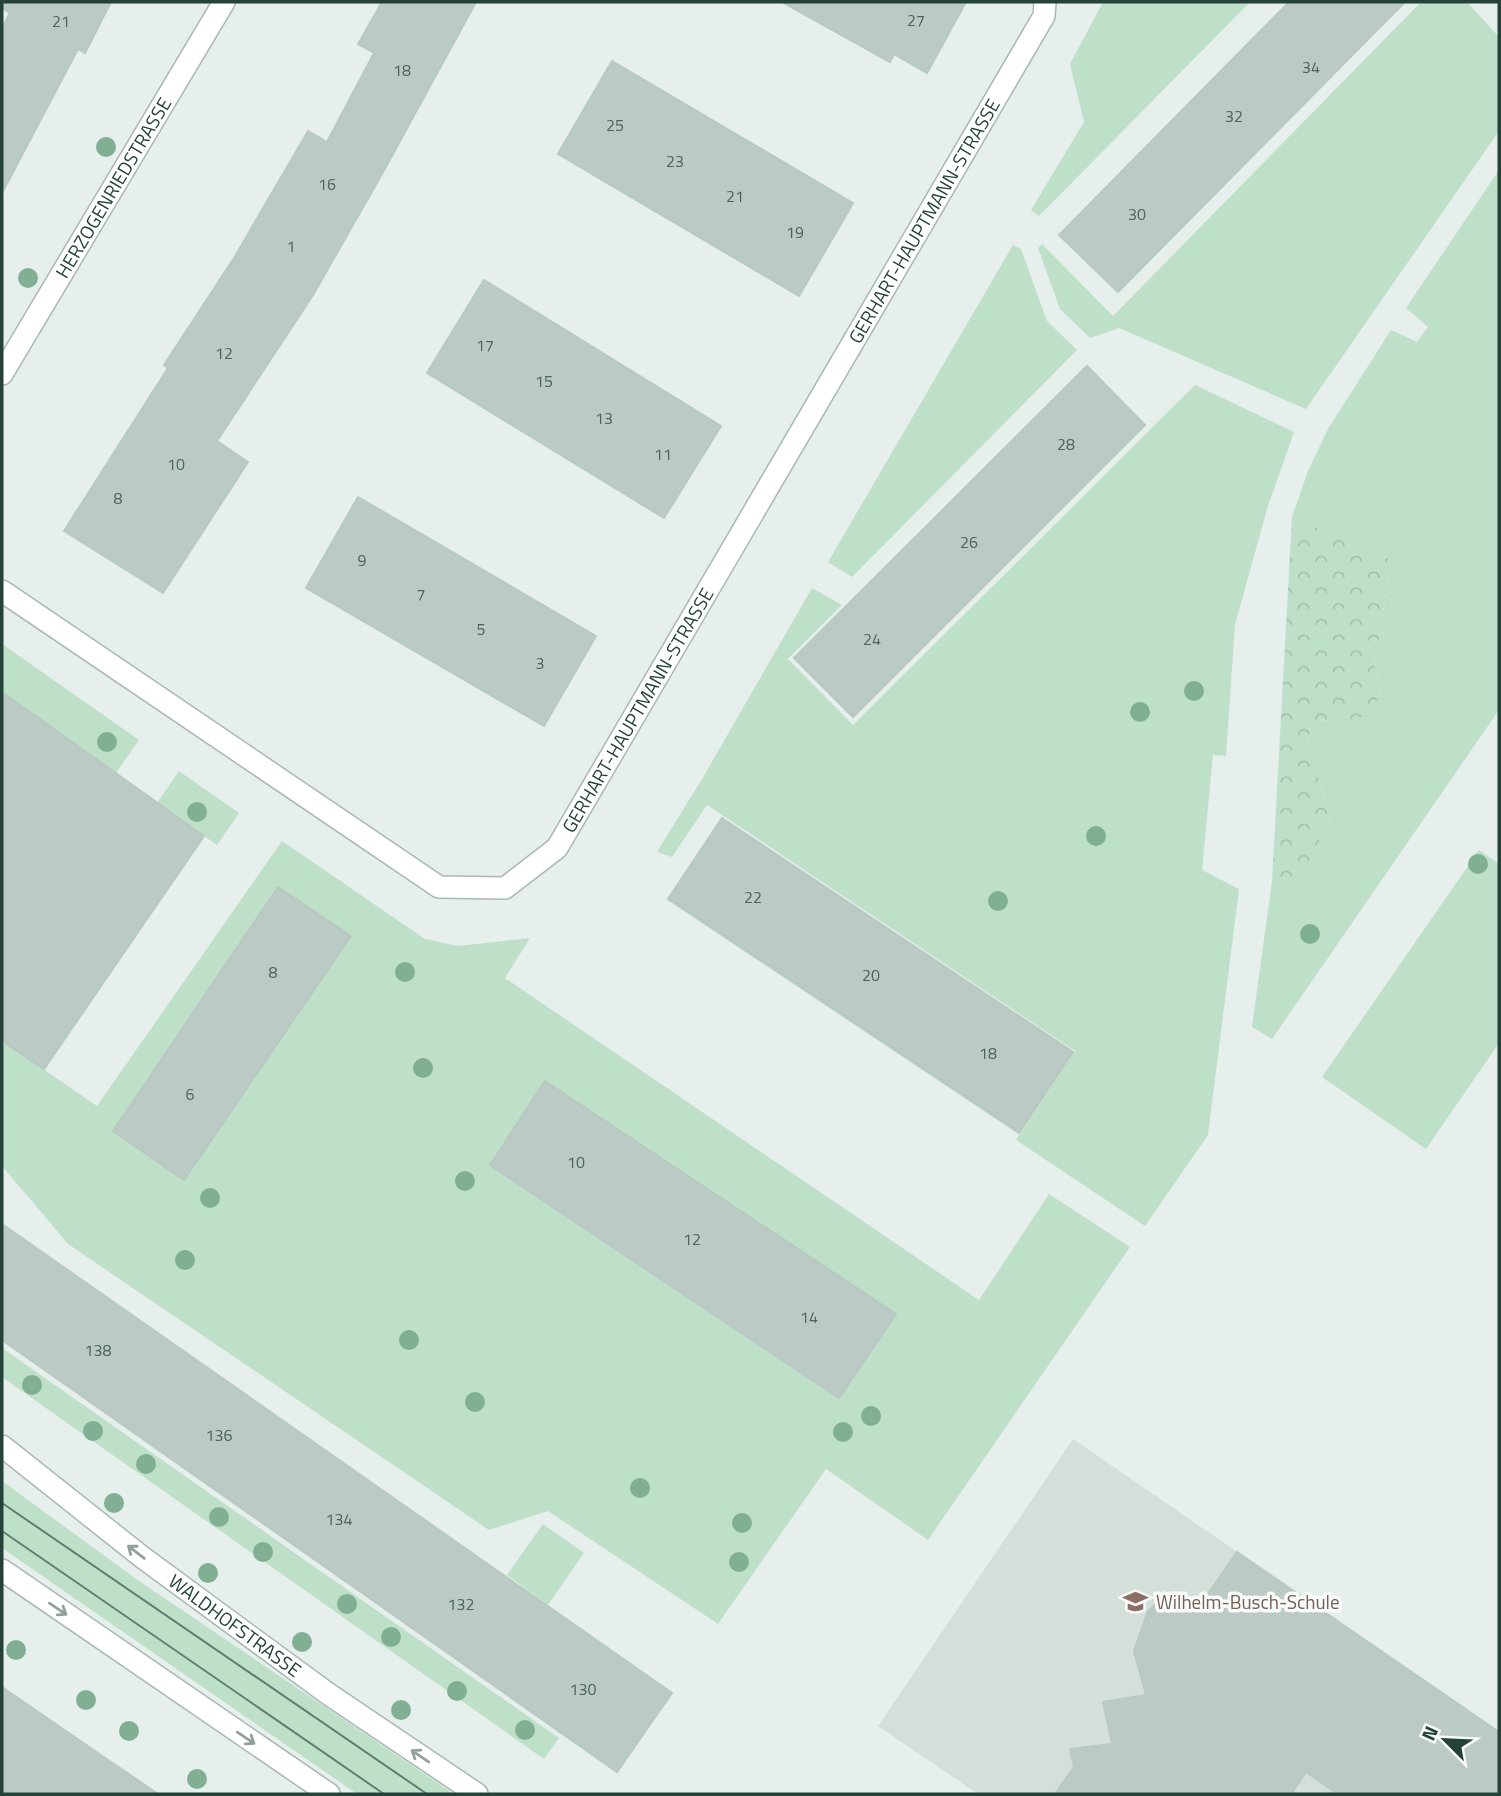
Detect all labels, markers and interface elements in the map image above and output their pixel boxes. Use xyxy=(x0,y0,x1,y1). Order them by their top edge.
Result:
house number: 27 xyxy=(907,8,925,32)
house number: 21 xyxy=(52,9,70,33)
house number: 34 xyxy=(1302,55,1320,79)
house number: 18 xyxy=(393,58,411,82)
street label: HERZOGENRIEDSTRASSE xyxy=(47,91,178,283)
street label: GERHART-HAUPTMANN-STRASSE xyxy=(841,93,1007,349)
house number: 32 xyxy=(1225,104,1243,128)
house number: 25 xyxy=(606,113,624,137)
house number: 23 xyxy=(666,149,684,173)
house number: 16 xyxy=(318,172,336,196)
house number: 21 xyxy=(726,184,744,208)
house number: 30 xyxy=(1128,202,1146,226)
house number: 19 xyxy=(786,220,804,244)
house number: 1 xyxy=(287,234,295,258)
house number: 17 xyxy=(476,333,494,357)
house number: 12 xyxy=(215,341,233,365)
house number: 15 xyxy=(535,369,553,393)
house number: 13 xyxy=(595,406,613,430)
house number: 28 xyxy=(1057,432,1075,456)
house number: 11 xyxy=(654,442,672,466)
house number: 10 xyxy=(167,452,185,476)
house number: 8 xyxy=(114,486,123,510)
house number: 26 xyxy=(960,530,978,554)
house number: 9 xyxy=(358,548,367,572)
house number: 7 xyxy=(417,582,425,606)
street label: GERHART-HAUPTMANN-STRASSE xyxy=(554,582,720,838)
house number: 5 xyxy=(477,617,486,641)
house number: 24 xyxy=(863,627,881,651)
house number: 3 xyxy=(536,651,544,675)
house number: 22 xyxy=(744,885,762,909)
house number: 8 xyxy=(269,960,278,984)
house number: 20 xyxy=(862,963,880,987)
house number: 18 xyxy=(979,1041,997,1065)
house number: 6 xyxy=(186,1082,195,1106)
house number: 10 xyxy=(567,1150,585,1174)
house number: 12 xyxy=(683,1227,701,1251)
house number: 14 xyxy=(800,1305,818,1329)
house number: 138 xyxy=(85,1338,111,1362)
house number: 136 xyxy=(206,1423,232,1447)
house number: 134 xyxy=(326,1507,352,1531)
one-way arrow xyxy=(127,1544,146,1559)
street label: WALDHOFSTRASSE xyxy=(163,1566,308,1684)
place label: Wilhelm-Busch-Schule xyxy=(1156,1587,1340,1616)
school or university icon: Wilhelm-Busch-Schule xyxy=(1122,1588,1150,1616)
house number: 132 xyxy=(448,1592,474,1616)
one-way arrow xyxy=(48,1602,67,1616)
house number: 130 xyxy=(570,1677,596,1701)
north arrow xyxy=(1410,1705,1480,1775)
text: N xyxy=(1413,1721,1445,1745)
one-way arrow xyxy=(236,1730,255,1745)
one-way arrow xyxy=(411,1749,430,1763)

